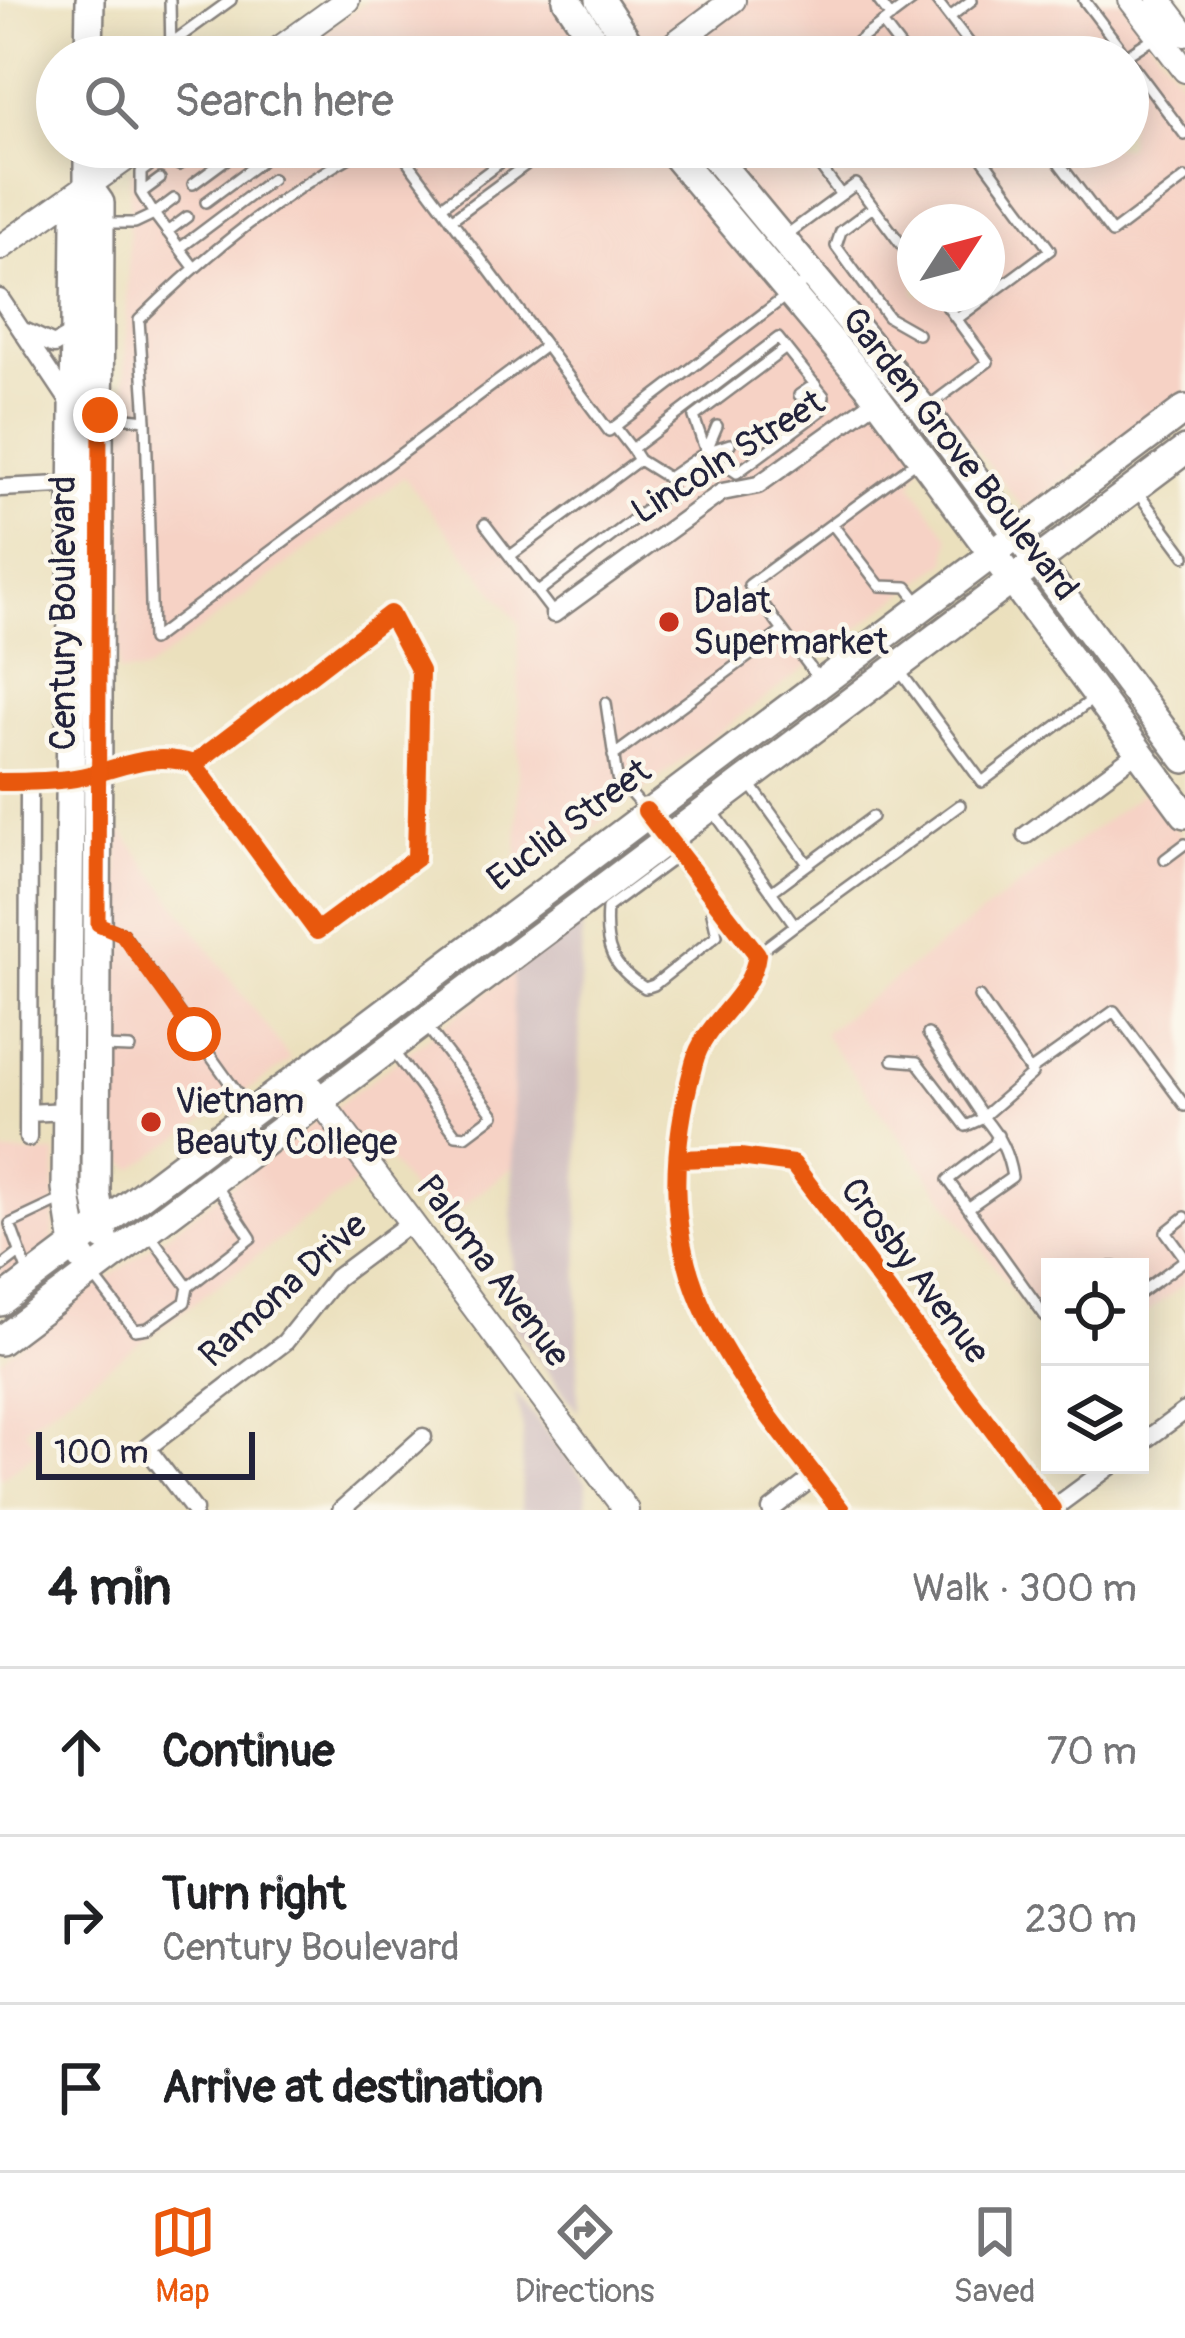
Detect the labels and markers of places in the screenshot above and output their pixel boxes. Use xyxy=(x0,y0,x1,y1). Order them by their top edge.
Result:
place label: Dalat Supermarket xyxy=(693,579,889,665)
marker: Dalat Supermarket xyxy=(656,609,682,635)
place label: Vietnam Beauty College xyxy=(175,1079,397,1165)
marker: Vietnam Beauty College xyxy=(138,1109,164,1135)

